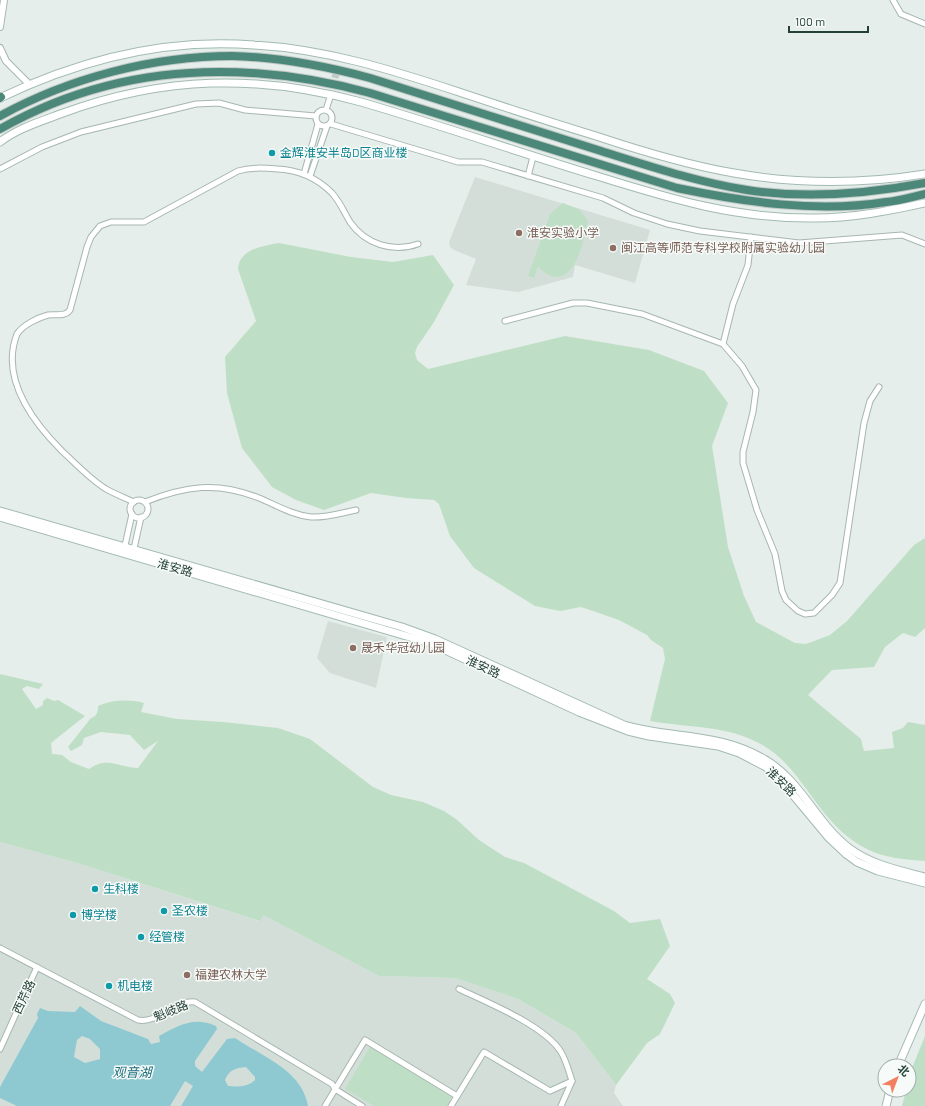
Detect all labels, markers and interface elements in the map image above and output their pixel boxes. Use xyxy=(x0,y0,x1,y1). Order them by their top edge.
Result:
scale bar xyxy=(789,8,868,34)
text: 100 m xyxy=(795,14,825,28)
place label: 金辉淮安半岛D区商业楼 xyxy=(280,145,407,159)
marker: 金辉淮安半岛D区商业楼 xyxy=(267,148,277,158)
place label: 淮安实验小学 xyxy=(527,225,599,239)
marker: 淮安实验小学 xyxy=(514,228,524,238)
place label: 闽江高等师范专科学校附属实验幼儿园 xyxy=(621,240,825,254)
marker: 闽江高等师范专科学校附属实验幼儿园 xyxy=(608,243,618,253)
street label: 淮安路 xyxy=(156,555,195,579)
place label: 晟禾华冠幼儿园 xyxy=(361,640,445,654)
marker: 晟禾华冠幼儿园 xyxy=(348,643,358,653)
street label: 淮安路 xyxy=(464,652,503,680)
street label: 淮安路 xyxy=(764,764,800,799)
place label: 生科楼 xyxy=(103,881,139,895)
marker: 生科楼 xyxy=(90,884,100,894)
place label: 圣农楼 xyxy=(172,903,208,917)
marker: 圣农楼 xyxy=(159,906,169,916)
place label: 博学楼 xyxy=(81,907,117,921)
marker: 博学楼 xyxy=(68,910,78,920)
place label: 经管楼 xyxy=(149,929,185,943)
marker: 经管楼 xyxy=(136,932,146,942)
place label: 福建农林大学 xyxy=(195,967,267,981)
marker: 福建农林大学 xyxy=(182,970,192,980)
street label: 西芹路 xyxy=(9,977,37,1016)
place label: 机电楼 xyxy=(117,978,153,992)
marker: 机电楼 xyxy=(104,981,114,991)
street label: 魁岐路 xyxy=(151,997,190,1023)
north arrow xyxy=(877,1058,917,1098)
text: 北 xyxy=(896,1062,912,1079)
water label: 观音湖 xyxy=(112,1064,153,1080)

